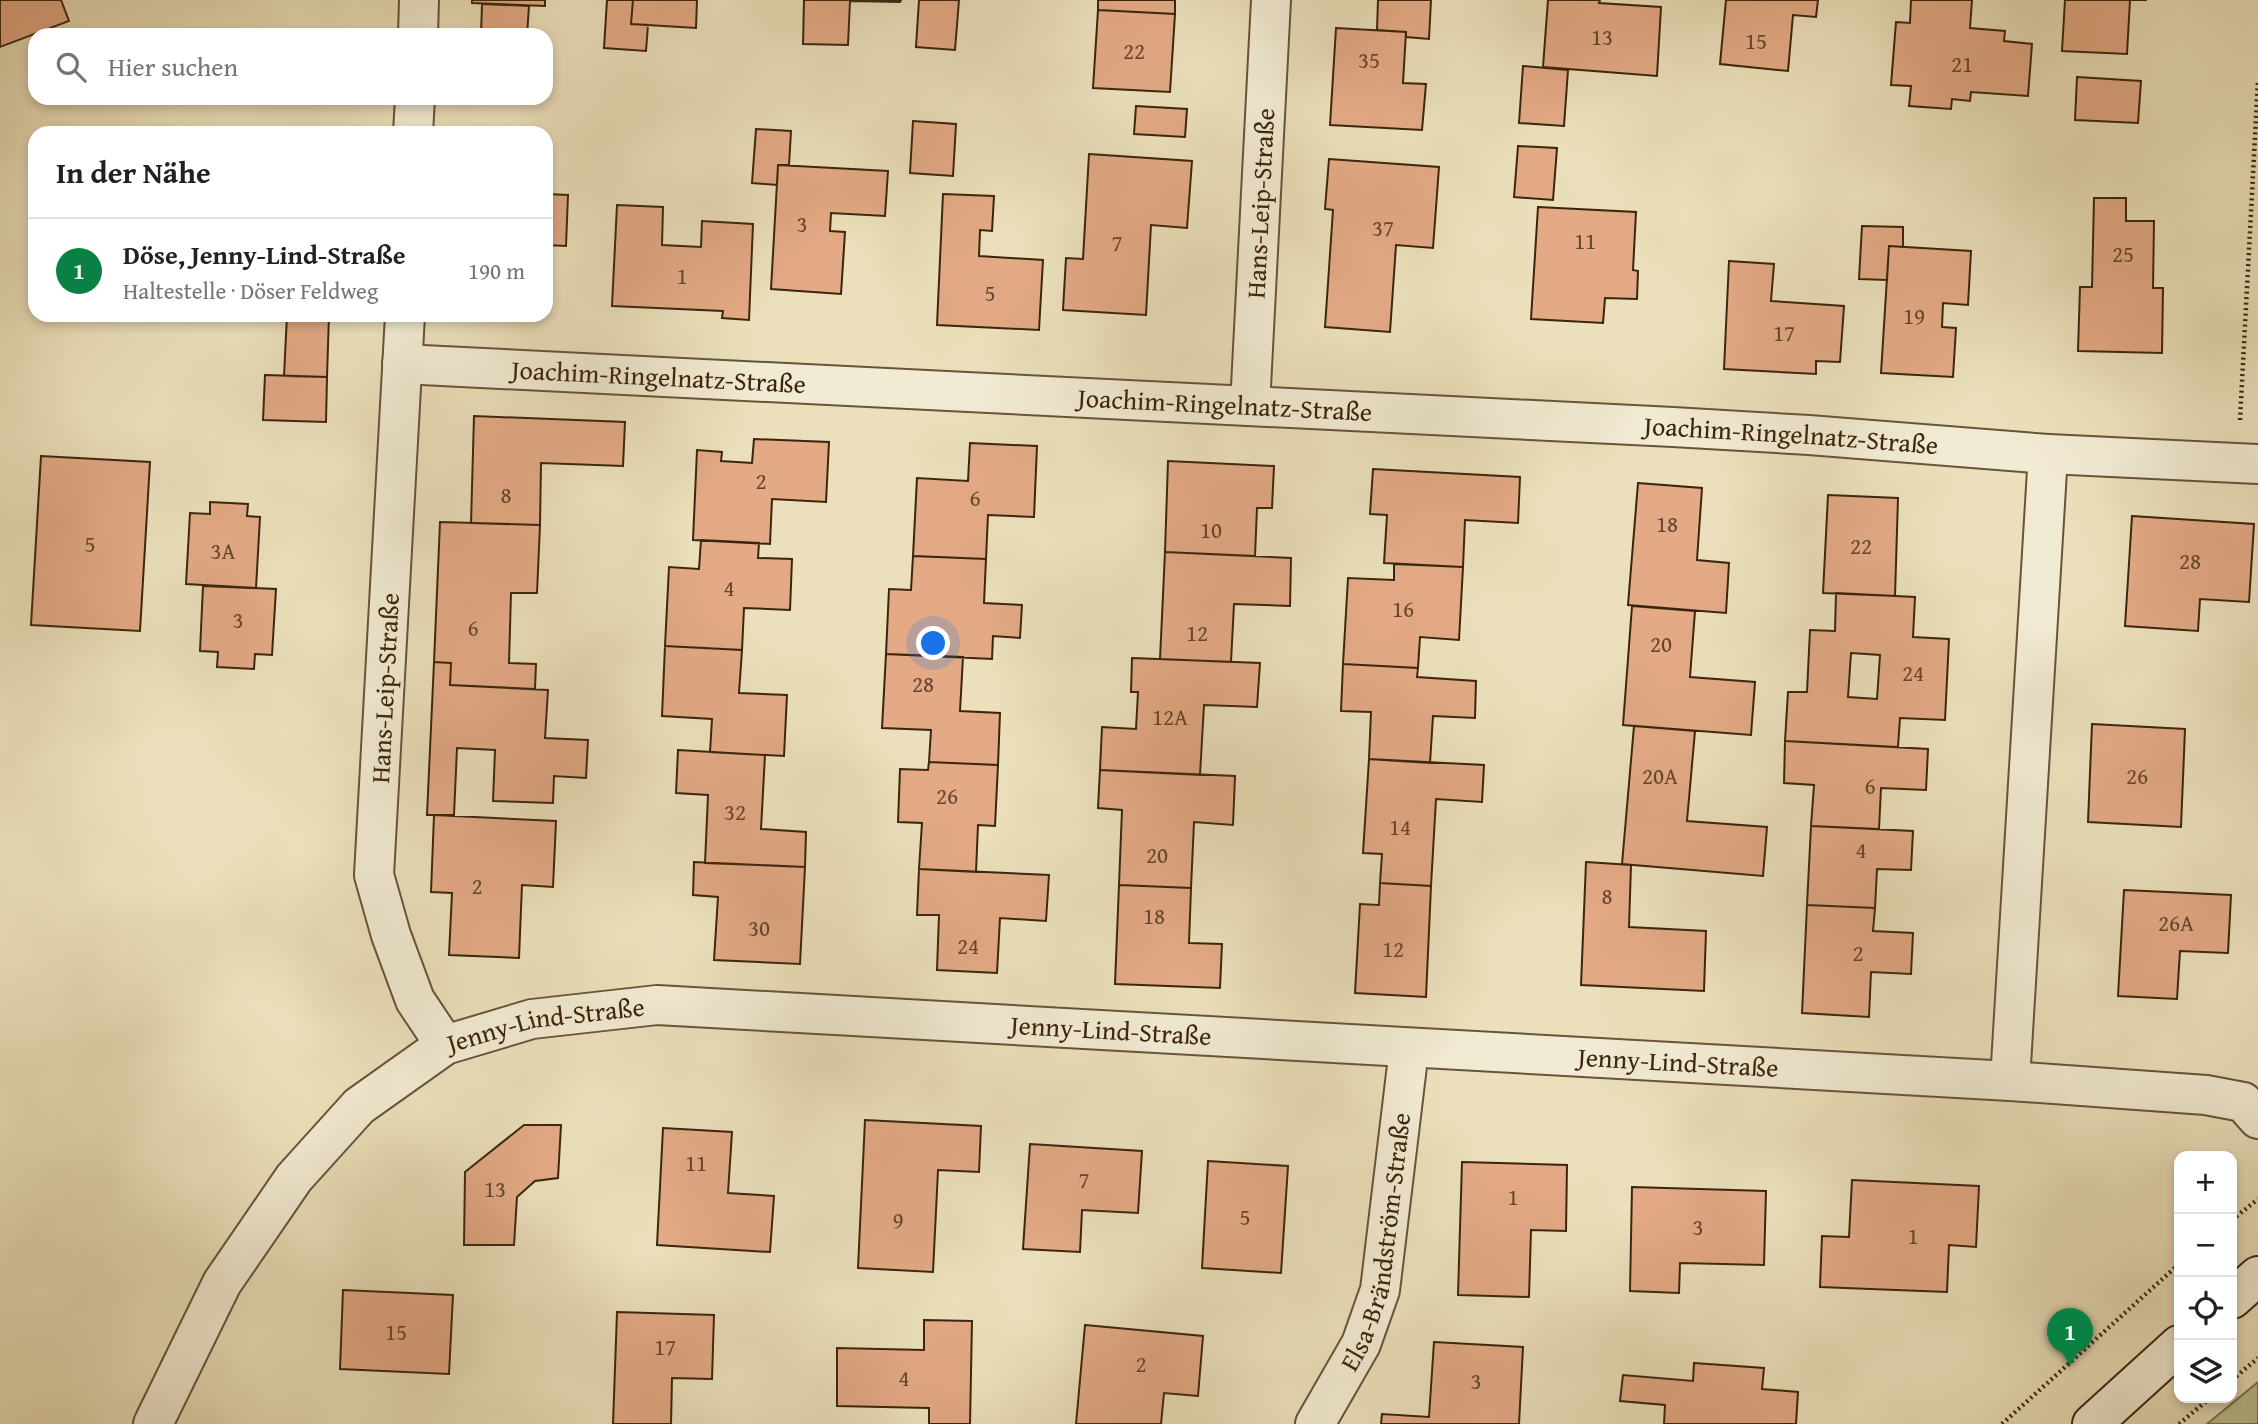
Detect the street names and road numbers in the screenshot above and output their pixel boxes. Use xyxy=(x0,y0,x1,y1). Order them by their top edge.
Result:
street label: Hans-Leip-Straße xyxy=(1236,107,1284,299)
street label: Joachim-Ringelnatz-Straße xyxy=(507,349,807,403)
street label: Joachim-Ringelnatz-Straße xyxy=(1074,377,1373,431)
street label: Joachim-Ringelnatz-Straße xyxy=(1640,405,1940,464)
street label: Hans-Leip-Straße xyxy=(360,592,409,784)
street label: Jenny-Lind-Straße xyxy=(439,987,646,1063)
street label: Jenny-Lind-Straße xyxy=(1007,1005,1212,1055)
street label: Jenny-Lind-Straße xyxy=(1574,1037,1780,1087)
street label: Elsa-Brändström-Straße xyxy=(1330,1110,1420,1378)

